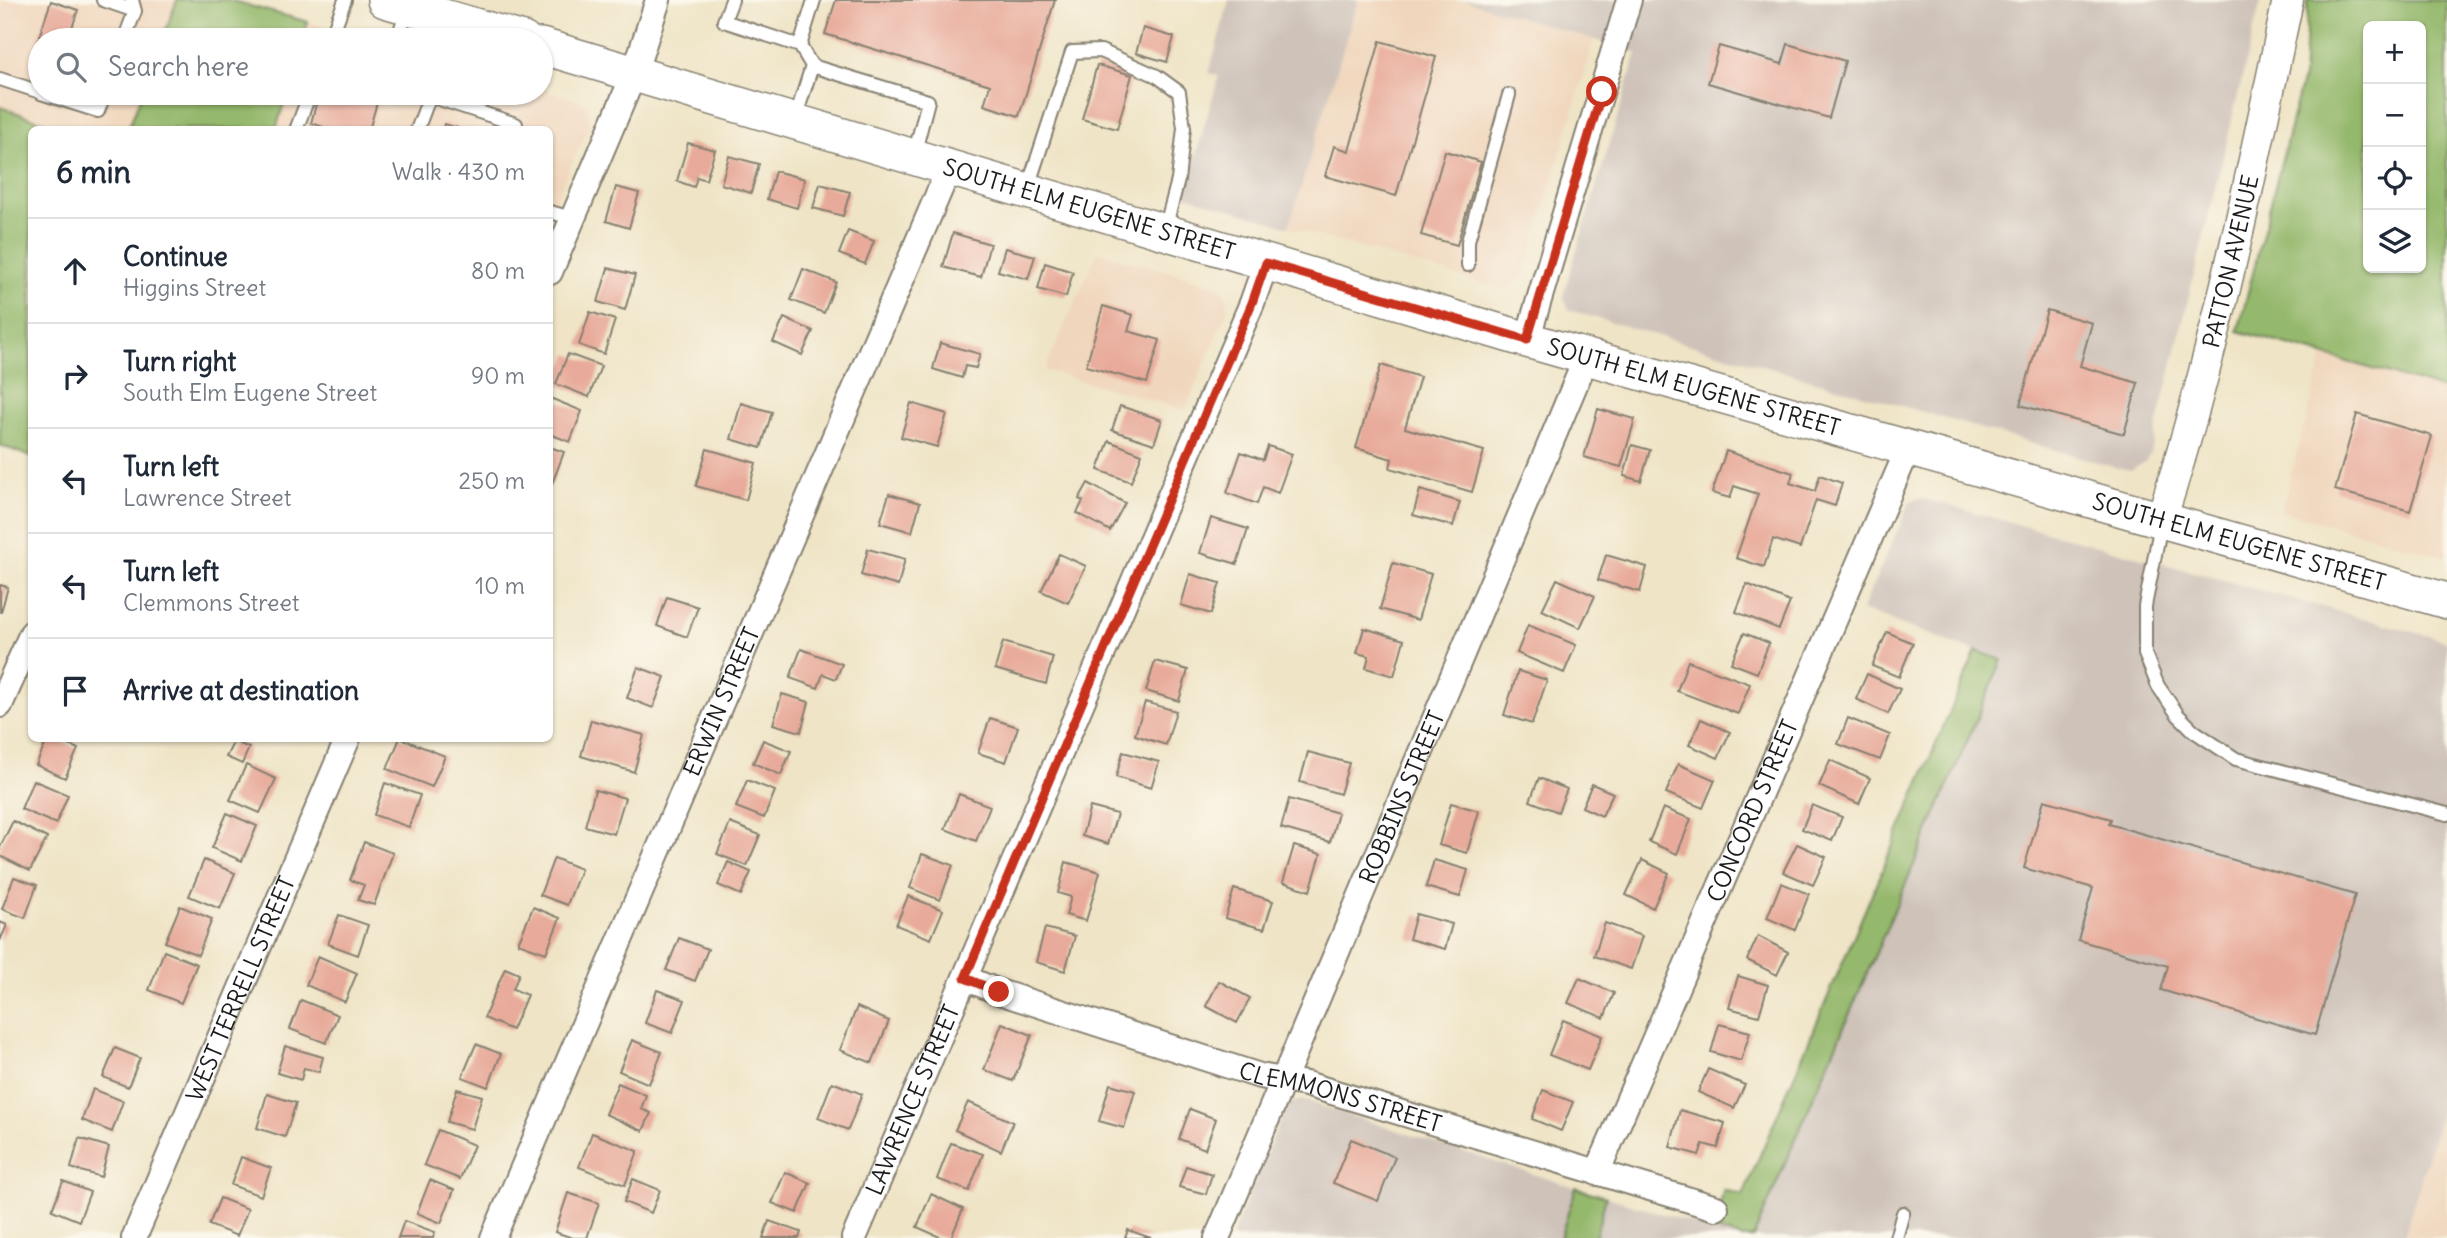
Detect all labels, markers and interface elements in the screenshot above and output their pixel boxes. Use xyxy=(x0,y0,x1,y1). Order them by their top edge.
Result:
map controls xyxy=(2363,21,2426,273)
button: + xyxy=(2363,21,2426,84)
search box xyxy=(28,28,553,105)
icon: search xyxy=(52,48,90,86)
text: Search here xyxy=(108,50,249,83)
route start xyxy=(1586,76,1617,107)
button: − xyxy=(2363,84,2426,147)
button: locate xyxy=(2363,147,2426,210)
street label: SOUTH ELM EUGENE STREET xyxy=(940,152,1239,266)
text: 6 min xyxy=(56,153,131,191)
text: Walk · 430 m xyxy=(392,157,525,186)
street label: PATTON AVENUE xyxy=(2196,172,2264,351)
button: layers xyxy=(2363,210,2426,273)
text: Continue xyxy=(123,240,228,273)
icon: ahead xyxy=(56,252,94,290)
text: 80 m xyxy=(471,256,525,285)
text: Higgins Street xyxy=(123,273,266,302)
street label: SOUTH ELM EUGENE STREET xyxy=(1544,331,1844,442)
text: Turn right xyxy=(123,345,236,378)
icon: right xyxy=(56,357,94,395)
text: 90 m xyxy=(471,361,525,390)
text: South Elm Eugene Street xyxy=(123,378,377,407)
text: Turn left xyxy=(123,450,219,483)
icon: left xyxy=(56,462,94,500)
text: 250 m xyxy=(458,466,525,495)
text: Lawrence Street xyxy=(123,483,292,512)
street label: SOUTH ELM EUGENE STREET xyxy=(2089,486,2389,597)
text: Turn left xyxy=(123,555,219,588)
icon: left xyxy=(56,567,94,605)
text: 10 m xyxy=(475,571,525,600)
text: Clemmons Street xyxy=(123,588,300,617)
street label: ERWIN STREET xyxy=(677,623,766,780)
icon: arrive xyxy=(56,672,94,710)
text: Arrive at destination xyxy=(123,674,359,707)
street label: ROBBINS STREET xyxy=(1352,706,1451,888)
street label: CONCORD STREET xyxy=(1700,715,1804,906)
street label: WEST TERRELL STREET xyxy=(179,872,301,1106)
route end xyxy=(983,976,1014,1007)
street label: LAWRENCE STREET xyxy=(859,1000,966,1199)
street label: CLEMMONS STREET xyxy=(1235,1055,1445,1138)

